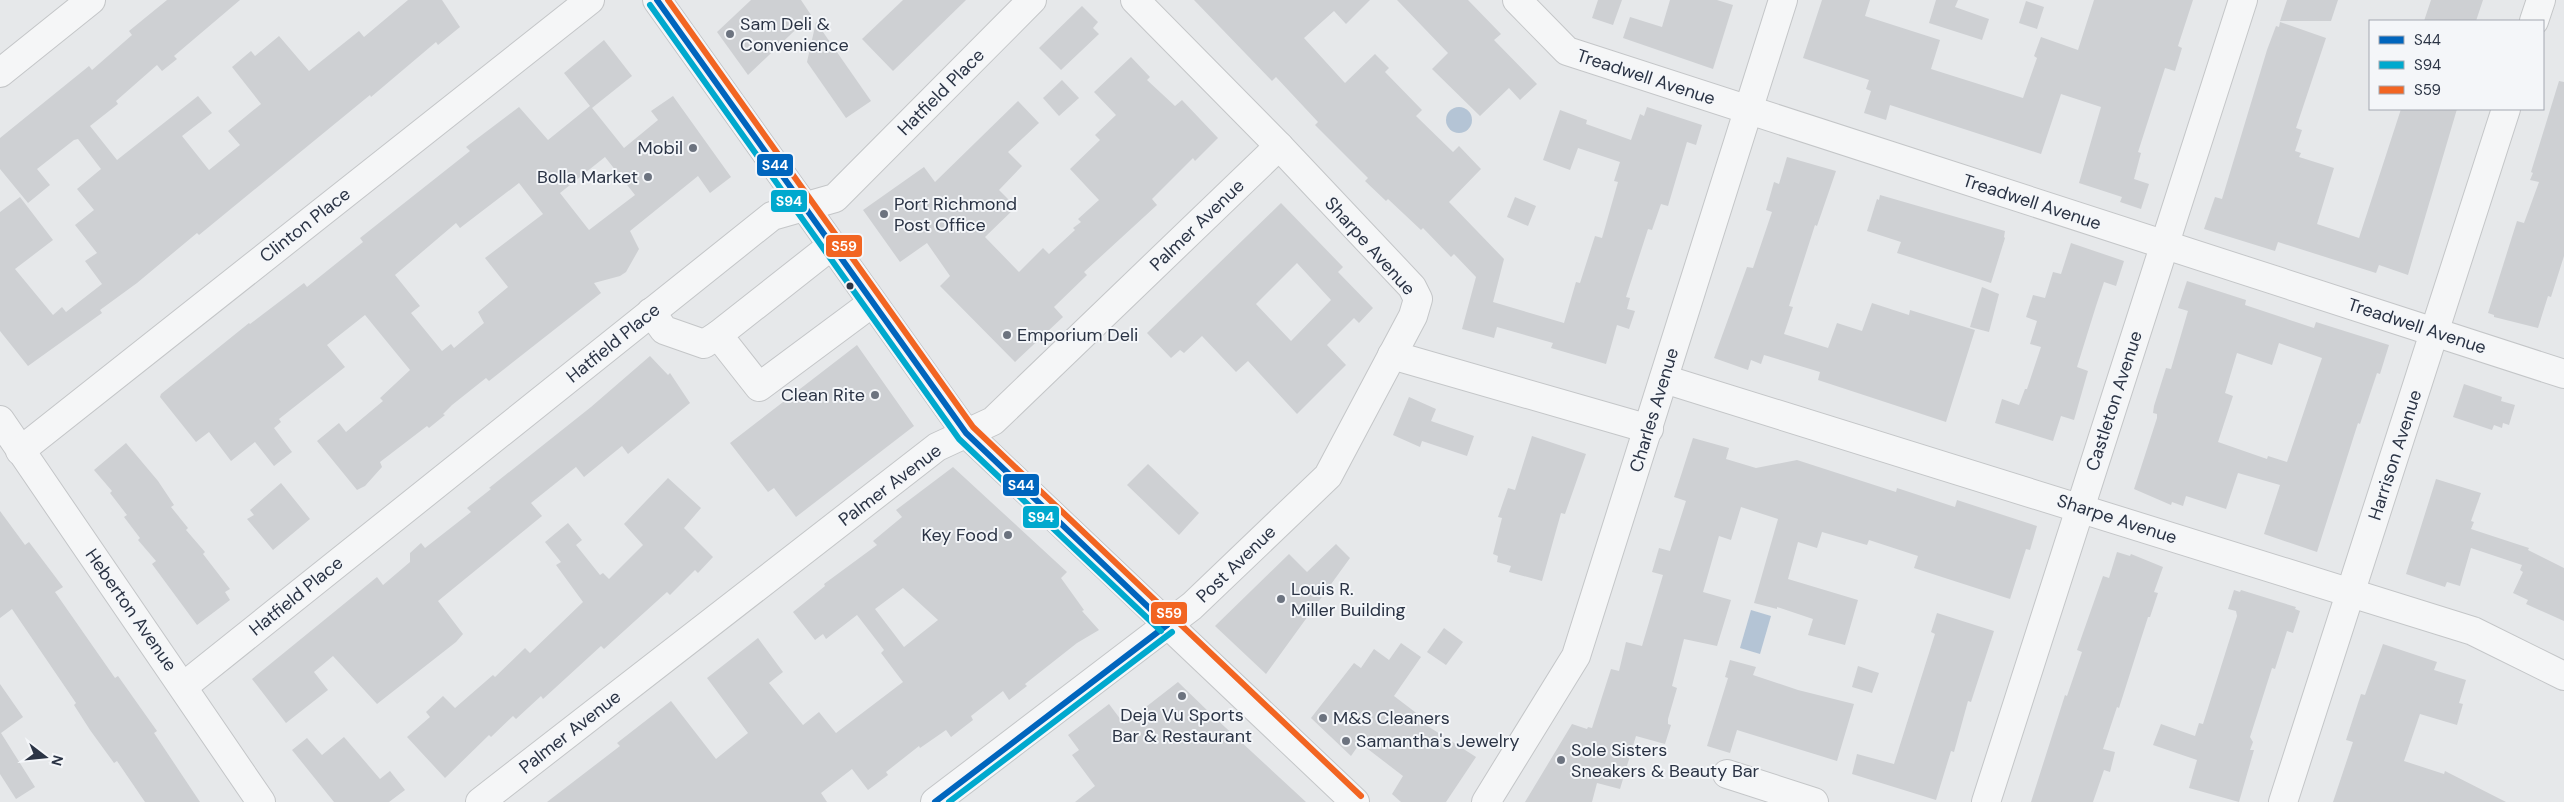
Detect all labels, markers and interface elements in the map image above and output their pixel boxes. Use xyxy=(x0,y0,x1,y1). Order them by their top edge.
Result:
place label: Sam Deli & Convenience xyxy=(740,12,849,57)
legend xyxy=(2369,20,2544,110)
marker: Sam Deli & Convenience xyxy=(724,28,736,40)
text: S44 xyxy=(2414,30,2441,50)
street label: Hatfield Place xyxy=(892,43,990,141)
street label: Treadwell Avenue xyxy=(1574,43,1718,111)
text: S94 xyxy=(2414,55,2441,75)
text: S59 xyxy=(2414,80,2441,100)
place label: Mobil xyxy=(638,136,683,160)
marker: Mobil xyxy=(687,142,699,154)
line badge: S44 xyxy=(756,153,794,177)
text: S44 xyxy=(762,156,788,174)
place label: Bolla Market xyxy=(537,165,638,189)
street label: Treadwell Avenue xyxy=(1960,168,2104,236)
marker: Bolla Market xyxy=(642,171,654,183)
street label: Palmer Avenue xyxy=(1145,174,1249,276)
street label: Clinton Place xyxy=(255,182,355,268)
line badge: S94 xyxy=(770,189,808,213)
text: S94 xyxy=(776,192,802,210)
place label: Port Richmond Post Office xyxy=(894,192,1017,237)
street label: Sharpe Avenue xyxy=(1319,192,1421,300)
marker: Port Richmond Post Office xyxy=(878,208,890,220)
line badge: S59 xyxy=(825,234,863,258)
text: S59 xyxy=(831,237,857,255)
unlabelled marker xyxy=(845,281,855,291)
street label: Treadwell Avenue xyxy=(2345,292,2489,360)
street label: Hatfield Place xyxy=(561,298,665,388)
place label: Emporium Deli xyxy=(1017,323,1138,347)
street label: Castleton Avenue xyxy=(2080,328,2148,474)
marker: Emporium Deli xyxy=(1001,329,1013,341)
street label: Charles Avenue xyxy=(1624,345,1684,475)
place label: Clean Rite xyxy=(781,383,865,407)
street label: Harrison Avenue xyxy=(2363,387,2427,523)
marker: Clean Rite xyxy=(869,389,881,401)
street label: Palmer Avenue xyxy=(834,438,946,532)
line badge: S44 xyxy=(1002,473,1040,497)
text: S44 xyxy=(1008,476,1034,494)
street label: Sharpe Avenue xyxy=(2054,488,2180,550)
line badge: S94 xyxy=(1022,505,1060,529)
text: S94 xyxy=(1028,508,1054,526)
street label: Post Avenue xyxy=(1191,520,1281,608)
place label: Key Food xyxy=(922,523,998,547)
marker: Key Food xyxy=(1002,529,1014,541)
street label: Heberton Avenue xyxy=(80,544,182,676)
street label: Hatfield Place xyxy=(244,551,348,641)
place label: Louis R. Miller Building xyxy=(1291,577,1406,622)
marker: Louis R. Miller Building xyxy=(1275,593,1287,605)
line badge: S59 xyxy=(1150,601,1188,625)
text: S59 xyxy=(1156,604,1182,622)
street label: Palmer Avenue xyxy=(514,685,626,779)
marker: Deja Vu Sports Bar & Restaurant xyxy=(1176,690,1188,702)
place label: Deja Vu Sports Bar & Restaurant xyxy=(1112,703,1252,748)
place label: M&S Cleaners xyxy=(1333,706,1450,730)
marker: M&S Cleaners xyxy=(1317,712,1329,724)
place label: Samantha's Jewelry xyxy=(1356,729,1519,753)
north arrow xyxy=(20,732,70,782)
marker: Samantha's Jewelry xyxy=(1340,735,1352,747)
place label: Sole Sisters Sneakers & Beauty Bar xyxy=(1571,738,1760,783)
text: N xyxy=(47,753,68,768)
marker: Sole Sisters Sneakers & Beauty Bar xyxy=(1555,754,1567,766)

